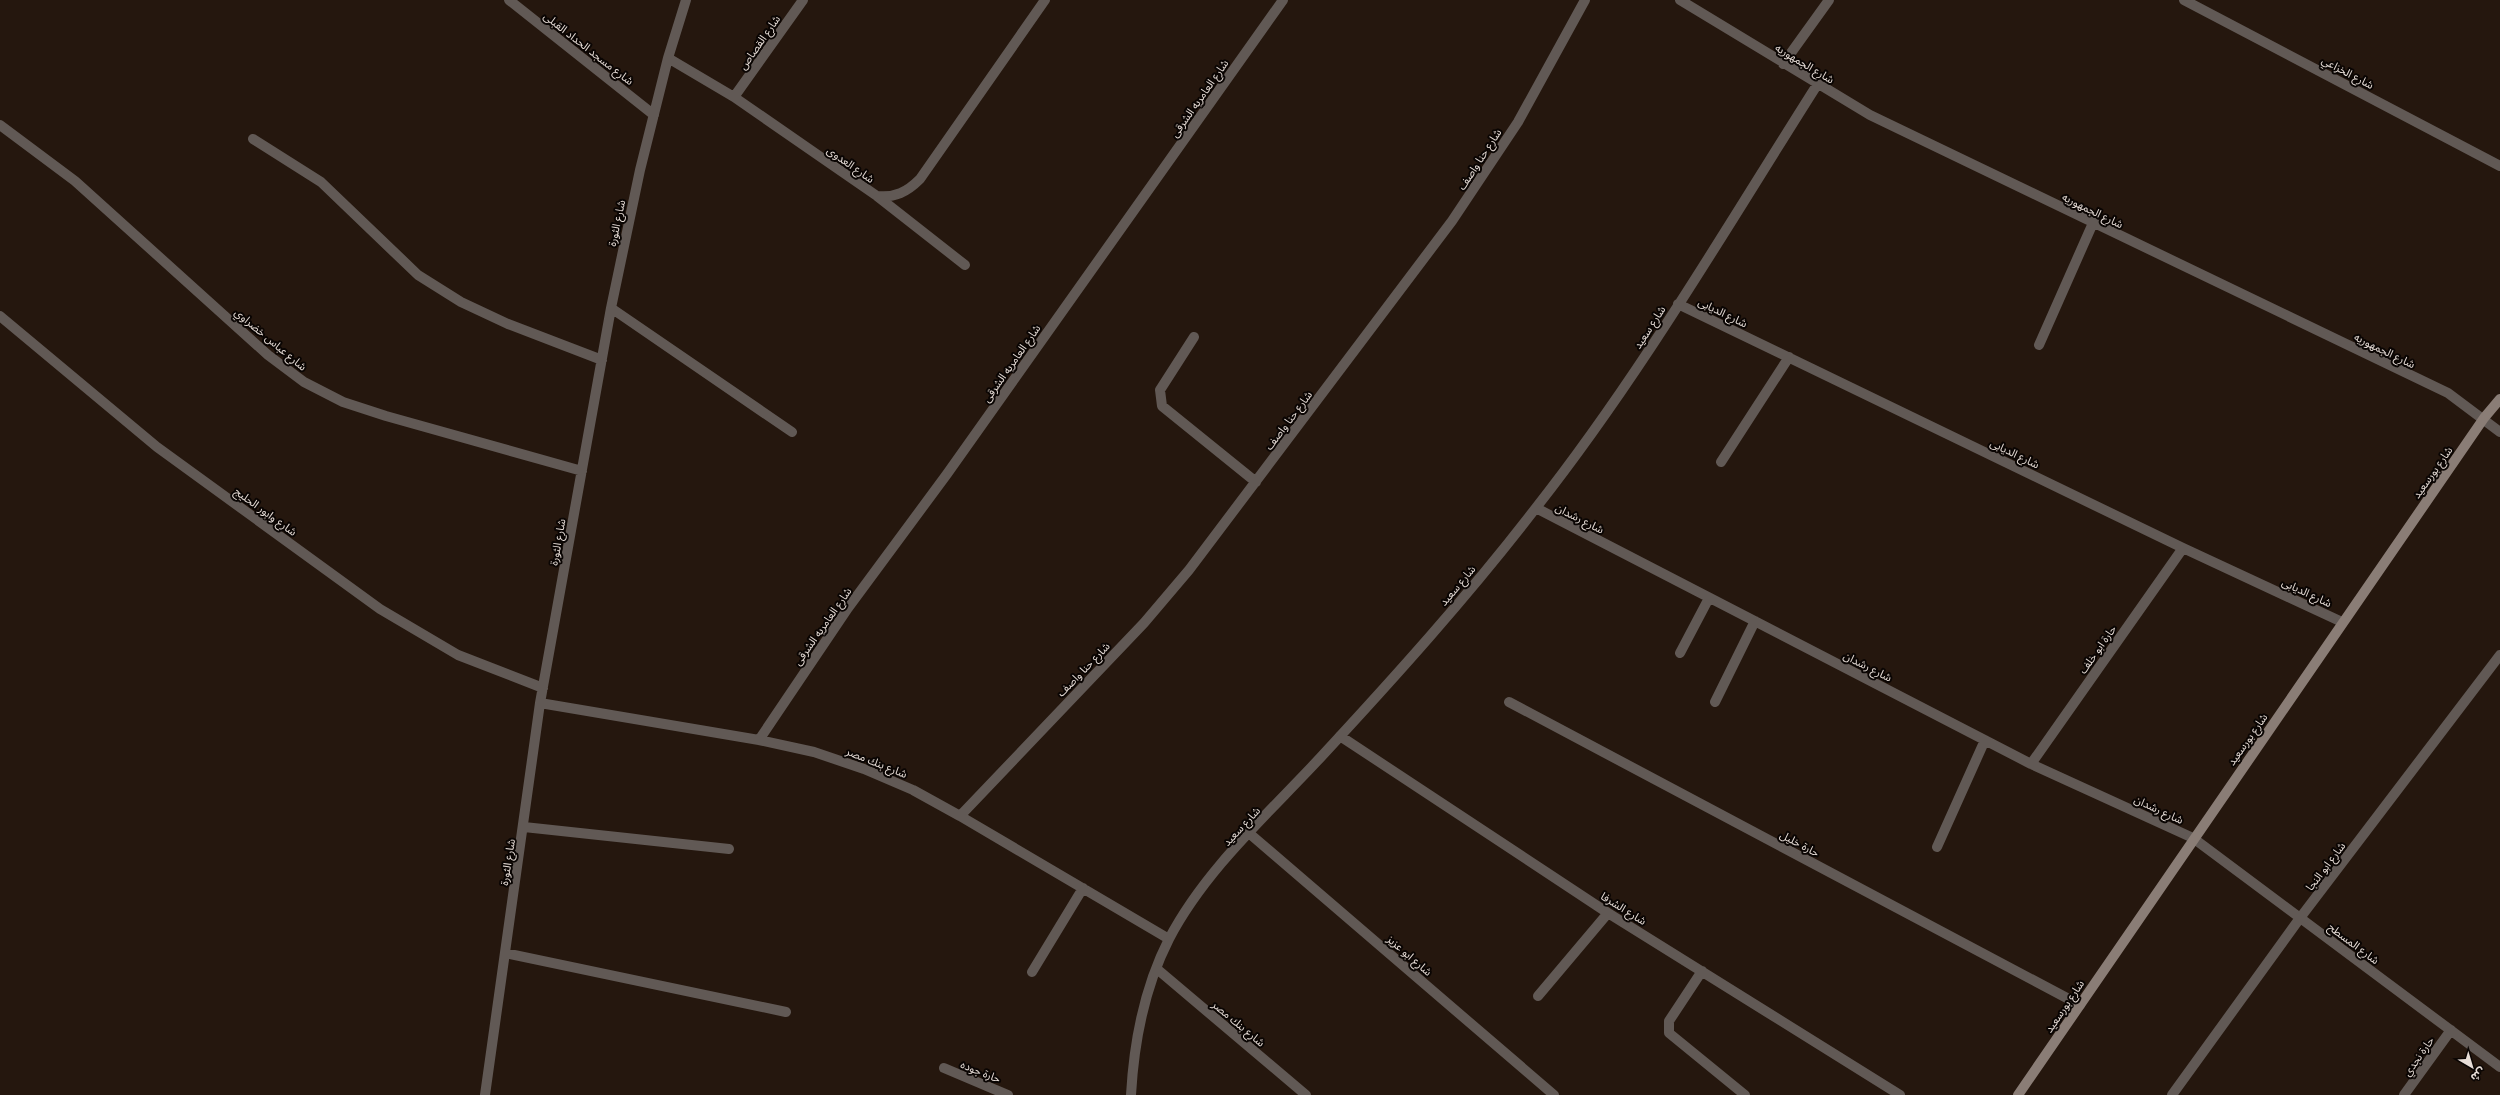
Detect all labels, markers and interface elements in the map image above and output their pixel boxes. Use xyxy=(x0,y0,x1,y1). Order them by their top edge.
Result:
street label: شارع مسجد الحداد القبلى xyxy=(540,8,637,89)
street label: شارع القصاص xyxy=(735,11,784,73)
street label: شارع الجمهوريه xyxy=(1772,40,1838,88)
street label: شارع الخزاعي xyxy=(2318,52,2377,94)
street label: شارع العامريه الشرقى xyxy=(1167,56,1233,141)
street label: شارع حنا واصف xyxy=(1454,125,1505,193)
street label: شارع العدوى xyxy=(824,142,878,187)
street label: شارع الجمهوريه xyxy=(2060,189,2126,232)
street label: شارع الثورة xyxy=(604,198,629,248)
street label: شارع الديابى xyxy=(1695,294,1751,331)
street label: شارع سعيد xyxy=(1629,302,1670,352)
street label: شارع عباس خضراوي xyxy=(230,304,311,376)
street label: شارع العامريه الشرقى xyxy=(979,321,1045,406)
street label: شارع الجمهوريه xyxy=(2352,329,2418,372)
street label: شارع حنا واصف xyxy=(1261,387,1316,453)
street label: شارع الديابى xyxy=(1987,435,2043,472)
street label: شارع بورسعيد xyxy=(2409,443,2457,502)
street label: شارع وابور الحليج xyxy=(231,483,301,540)
street label: شارع رشدان xyxy=(1553,499,1607,538)
street label: شارع الثورة xyxy=(546,517,570,567)
street label: شارع سعيد xyxy=(1436,561,1479,609)
street label: شارع الديابى xyxy=(2279,574,2335,611)
street label: شارع العامريه الشرقى xyxy=(790,584,856,669)
street label: حارة ابو خلف xyxy=(2075,621,2120,676)
street label: شارع حنا واصف xyxy=(1053,638,1114,700)
street label: شارع رشدان xyxy=(1841,647,1895,686)
street label: شارع بورسعيد xyxy=(2224,710,2272,769)
street label: شارع بنك مصر xyxy=(843,743,910,782)
street label: شارع رشدان xyxy=(2132,791,2186,828)
street label: شارع سعيد xyxy=(1219,803,1264,850)
street label: حارة خليل xyxy=(1778,826,1823,860)
street label: شارع الثورة xyxy=(496,837,519,887)
street label: شارع ابو النجا xyxy=(2302,838,2349,894)
street label: شارع الشرفا xyxy=(1598,888,1650,929)
street label: شارع المسطح xyxy=(2325,919,2383,968)
street label: شارع ابو عزيز xyxy=(1383,931,1436,980)
street label: شارع بورسعيد xyxy=(2041,976,2088,1036)
street label: شارع بنك مصر xyxy=(1208,996,1269,1051)
street label: حارة نجدي xyxy=(2399,1033,2439,1080)
north arrow xyxy=(2452,1047,2492,1087)
street label: حارة جوده xyxy=(959,1056,1004,1086)
text: ش xyxy=(2468,1065,2489,1086)

